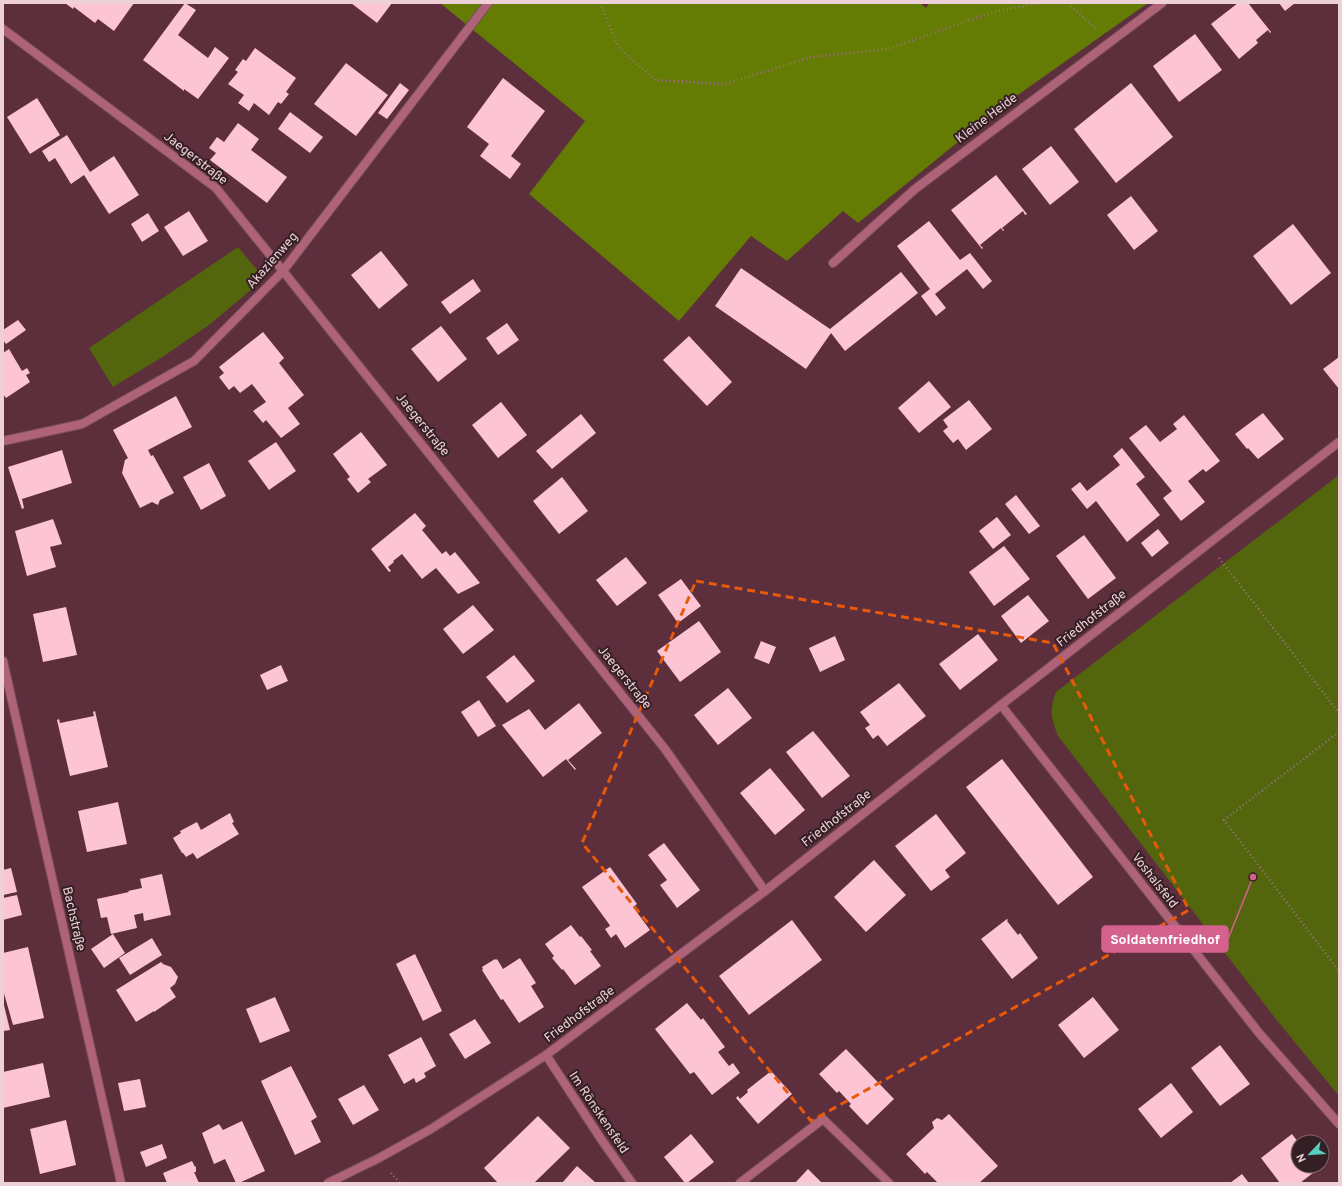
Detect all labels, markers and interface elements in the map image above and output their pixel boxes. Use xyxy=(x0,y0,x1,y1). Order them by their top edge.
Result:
street label: Kleine Heide xyxy=(953,90,1021,148)
street label: Jaegerstraße xyxy=(160,129,230,189)
street label: Akazienweg xyxy=(244,229,302,293)
street label: Jaegerstraße xyxy=(392,390,452,460)
street label: Friedhofstraße xyxy=(1054,587,1130,651)
street label: Jaegerstraße xyxy=(594,643,654,713)
street label: Friedhofstraße xyxy=(799,787,875,851)
street label: Voshalsfeld xyxy=(1127,850,1181,912)
street label: Bachstraße xyxy=(58,885,88,953)
callout: Soldatenfriedhof xyxy=(1102,926,1228,952)
text: Soldatenfriedhof xyxy=(1110,932,1220,949)
street label: Friedhofstraße xyxy=(542,983,618,1047)
street label: Im Rönskensfeld xyxy=(565,1069,631,1157)
north arrow xyxy=(1290,1134,1330,1174)
text: N xyxy=(1294,1151,1310,1164)

